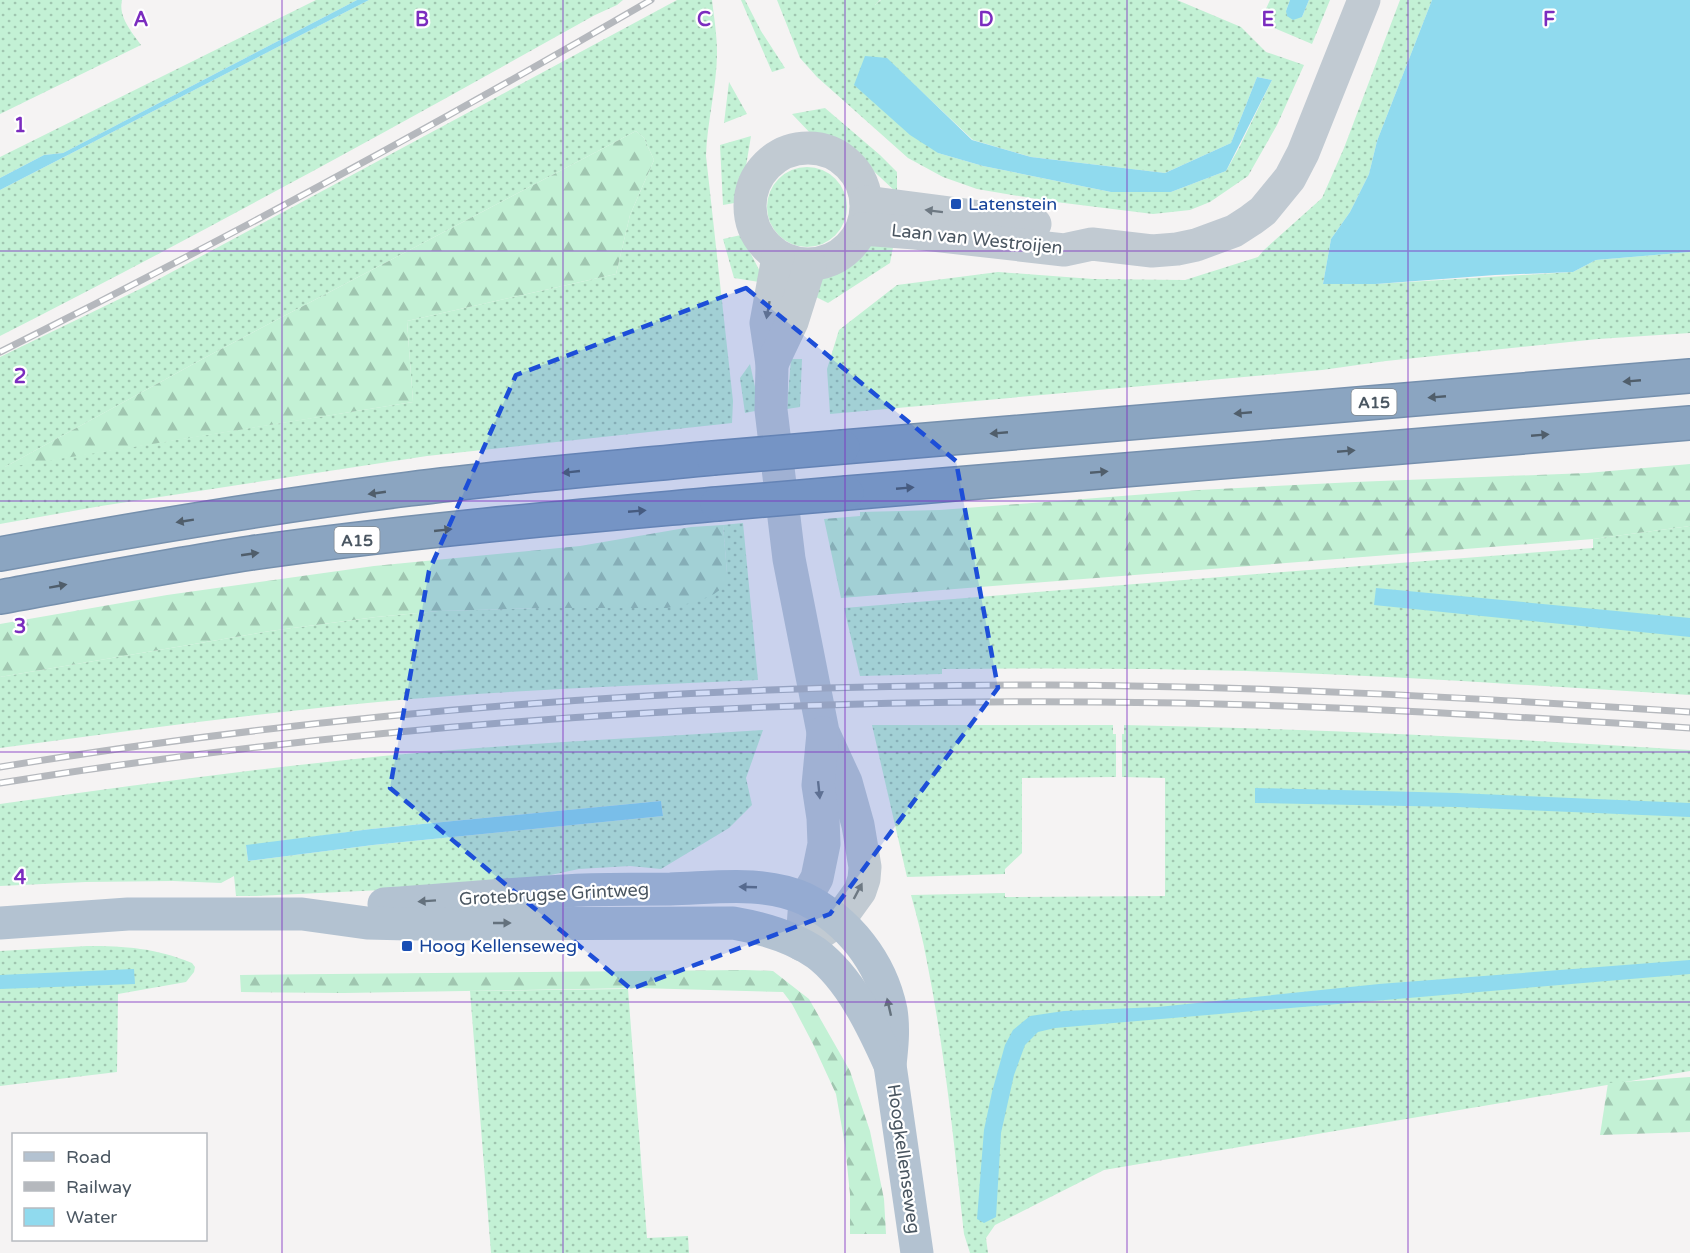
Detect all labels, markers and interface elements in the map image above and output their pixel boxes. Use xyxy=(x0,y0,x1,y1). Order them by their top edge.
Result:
text: A xyxy=(134,8,149,32)
text: B xyxy=(415,8,429,32)
text: C xyxy=(697,8,711,32)
text: D xyxy=(978,8,994,32)
text: E xyxy=(1262,8,1275,32)
text: F xyxy=(1543,8,1555,32)
text: 1 xyxy=(14,114,26,138)
place label: Latenstein xyxy=(968,193,1057,215)
marker: Latenstein xyxy=(949,197,963,211)
one-way arrow xyxy=(925,206,944,216)
street label: Laan van Westroijen xyxy=(890,219,1064,259)
one-way arrow xyxy=(763,301,772,320)
text: 2 xyxy=(14,365,26,389)
one-way arrow xyxy=(1622,376,1641,386)
road number: A15 xyxy=(1352,389,1396,415)
one-way arrow xyxy=(1428,392,1447,402)
one-way arrow xyxy=(1233,408,1252,418)
one-way arrow xyxy=(989,429,1008,438)
one-way arrow xyxy=(1531,430,1550,440)
one-way arrow xyxy=(1337,447,1356,456)
one-way arrow xyxy=(562,467,581,477)
one-way arrow xyxy=(1090,467,1109,477)
one-way arrow xyxy=(896,484,915,493)
one-way arrow xyxy=(368,489,387,498)
one-way arrow xyxy=(628,506,647,516)
one-way arrow xyxy=(175,517,194,526)
one-way arrow xyxy=(434,525,453,535)
road number: A15 xyxy=(334,527,380,553)
one-way arrow xyxy=(240,549,259,558)
one-way arrow xyxy=(48,582,67,591)
text: 3 xyxy=(14,615,26,639)
one-way arrow xyxy=(814,781,824,800)
text: 4 xyxy=(14,866,27,890)
street label: Grotebrugse Grintweg xyxy=(458,878,650,910)
one-way arrow xyxy=(853,882,863,899)
one-way arrow xyxy=(738,883,757,892)
one-way arrow xyxy=(418,896,437,906)
one-way arrow xyxy=(493,918,512,928)
place label: Hoog Kellenseweg xyxy=(419,935,577,957)
marker: Hoog Kellenseweg xyxy=(400,939,414,953)
one-way arrow xyxy=(884,997,893,1016)
street label: Hoogkellenseweg xyxy=(883,1083,925,1235)
legend xyxy=(12,1133,207,1241)
text: Road xyxy=(66,1146,111,1168)
text: Railway xyxy=(66,1176,132,1198)
text: Water xyxy=(66,1206,117,1228)

